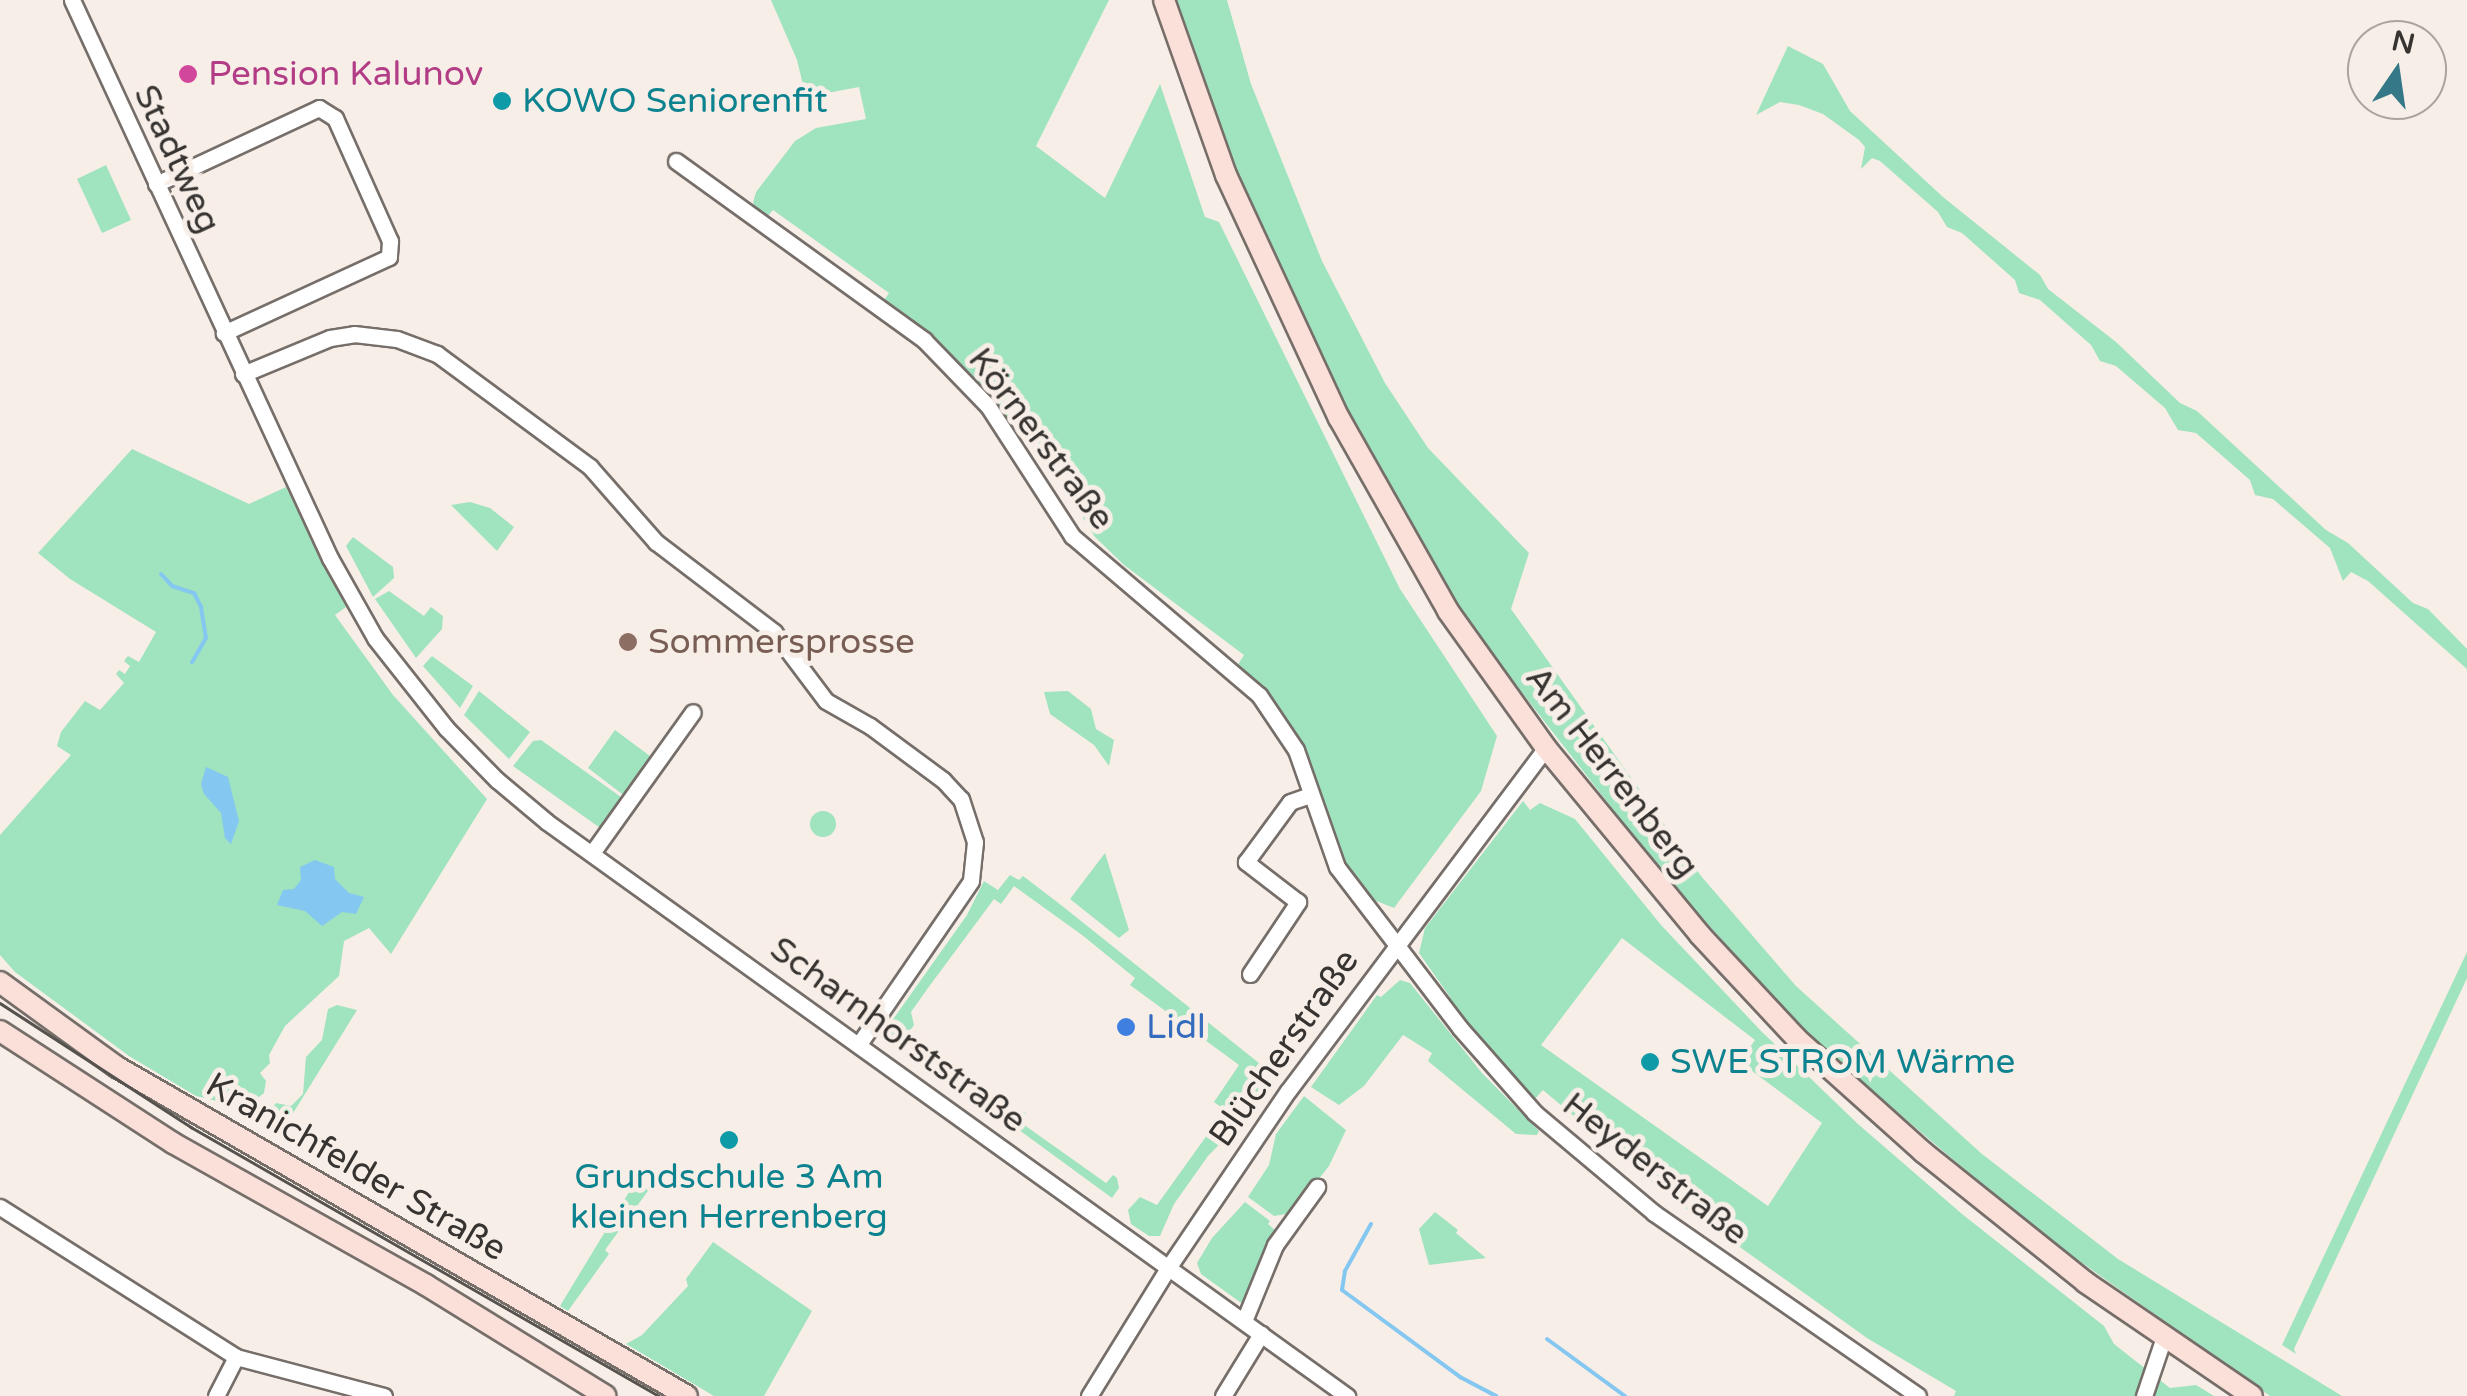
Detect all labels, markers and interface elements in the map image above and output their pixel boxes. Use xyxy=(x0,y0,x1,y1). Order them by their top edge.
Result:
north arrow xyxy=(2347,20,2447,120)
text: N xyxy=(2389,24,2418,62)
place label: Pension Kalunov xyxy=(208,53,483,95)
marker: Pension Kalunov xyxy=(177,63,199,85)
street label: Stadtweg xyxy=(124,78,230,240)
place label: KOWO Seniorenfit xyxy=(522,80,828,122)
marker: KOWO Seniorenfit xyxy=(491,90,513,112)
street label: Körnerstraße xyxy=(959,340,1123,538)
place label: Sommersprosse xyxy=(648,621,915,663)
marker: Sommersprosse xyxy=(617,631,639,653)
street label: Am Herrenberg xyxy=(1516,658,1708,886)
street label: Scharnhorststraße xyxy=(762,928,1034,1142)
street label: Blücherstraße xyxy=(1200,941,1368,1155)
place label: Lidl xyxy=(1146,1006,1206,1048)
marker: Lidl xyxy=(1115,1016,1137,1038)
place label: SWE STROM Wärme xyxy=(1670,1041,2015,1083)
marker: SWE STROM Wärme xyxy=(1639,1051,1661,1073)
street label: Kranichfelder Straße xyxy=(198,1064,514,1270)
street label: Heyderstraße xyxy=(1554,1084,1756,1254)
marker: Grundschule 3 Am kleinen Herrenberg xyxy=(718,1129,740,1151)
place label: Grundschule 3 Am kleinen Herrenberg xyxy=(570,1156,888,1238)

